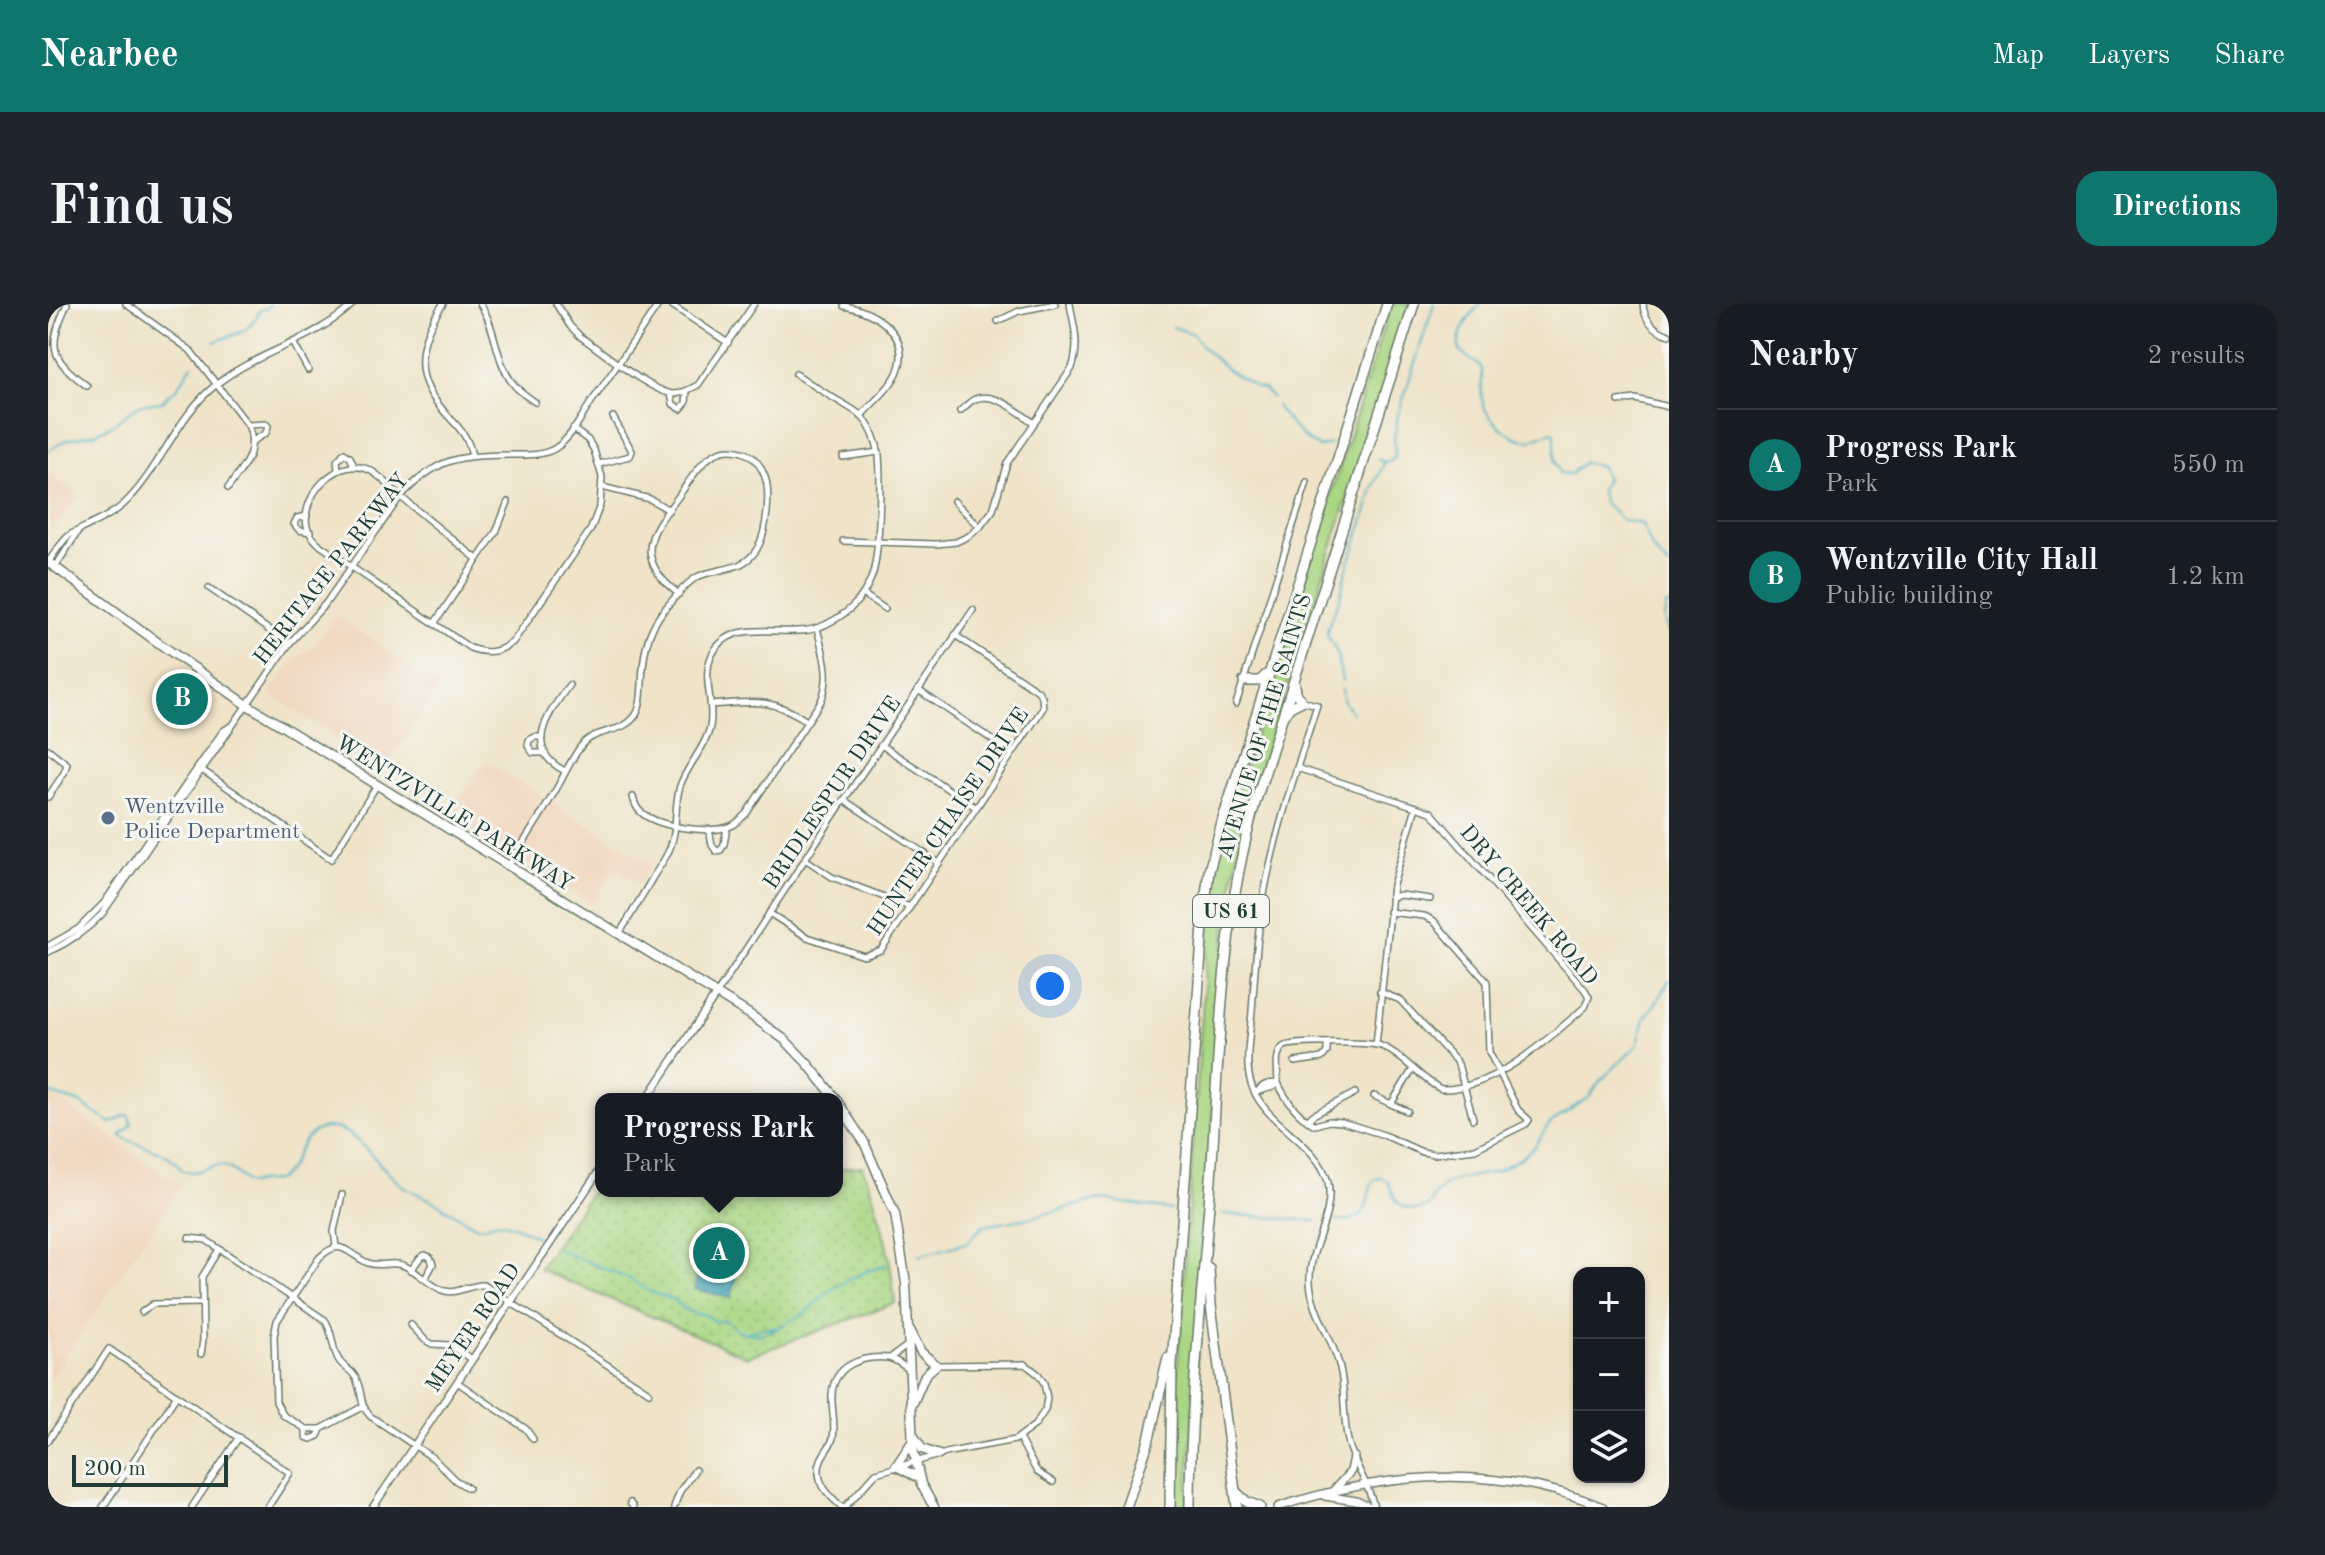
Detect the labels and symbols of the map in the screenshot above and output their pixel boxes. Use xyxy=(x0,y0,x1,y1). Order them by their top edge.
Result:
street label: HERITAGE PARKWAY xyxy=(250,469,413,669)
street label: AVENUE OF THE SAINTS xyxy=(1214,591,1316,862)
pin: B xyxy=(156,669,208,729)
street label: BRIDLESPUR DRIVE xyxy=(760,693,905,894)
street label: HUNTER CHAISE DRIVE xyxy=(864,704,1033,940)
street label: WENTZVILLE PARKWAY xyxy=(331,731,576,896)
place label: Wentzville Police Department xyxy=(124,796,300,843)
marker: Wentzville Police Department xyxy=(99,809,117,827)
street label: DRY CREEK ROAD xyxy=(1455,821,1602,990)
road number: US 61 xyxy=(1193,895,1269,927)
your location xyxy=(1030,966,1070,1006)
pin: A xyxy=(693,1223,745,1283)
street label: MEYER ROAD xyxy=(422,1260,525,1397)
scale bar xyxy=(72,1451,228,1487)

